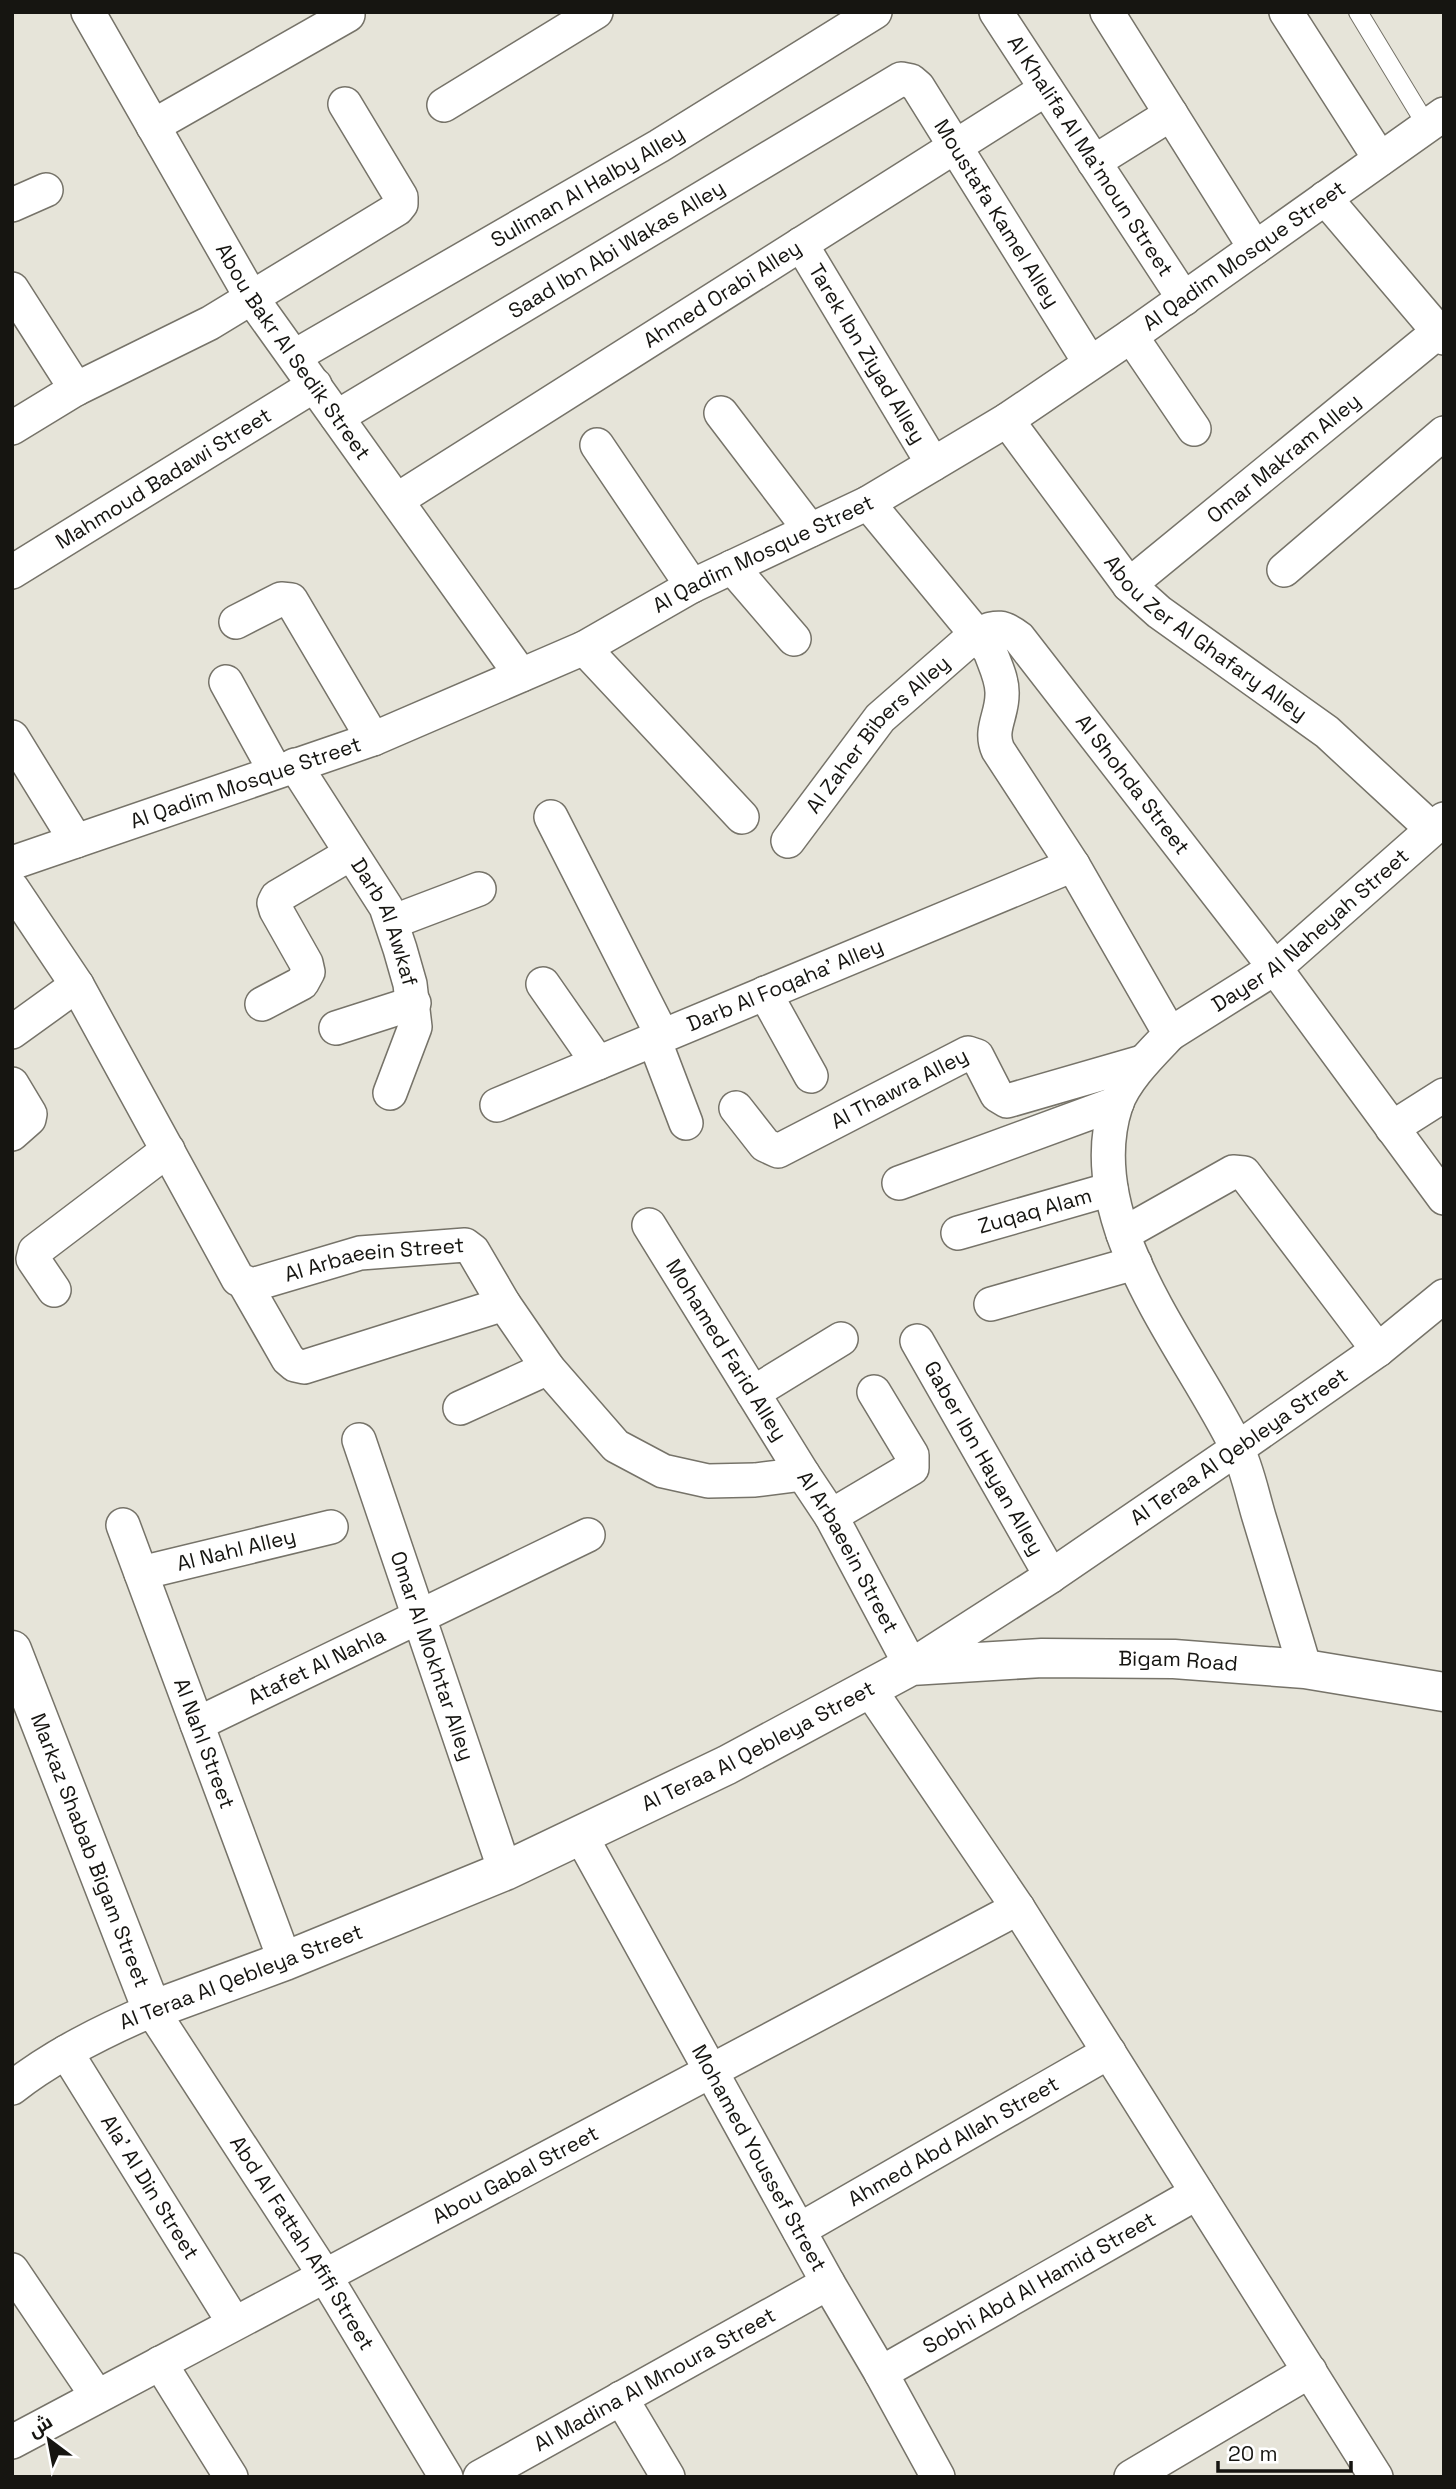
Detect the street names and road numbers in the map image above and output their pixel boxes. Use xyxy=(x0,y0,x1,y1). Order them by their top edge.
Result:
street label: Al Khalifa Al Ma'moun Street xyxy=(1002,30,1180,282)
street label: Moustafa Kamel Alley xyxy=(928,114,1066,312)
street label: Suliman Al Halby Alley xyxy=(486,120,689,253)
street label: Saad Ibn Abi Wakas Alley xyxy=(503,174,730,324)
street label: Al Qadim Mosque Street xyxy=(1137,174,1351,336)
street label: Ahmed Orabi Alley xyxy=(638,234,806,354)
street label: Abou Bakr Al Sedik Street xyxy=(210,238,377,465)
street label: Tarek Ibn Ziyad Alley xyxy=(803,258,932,449)
street label: Omar Makram Alley xyxy=(1201,387,1366,529)
street label: Mahmoud Badawi Street xyxy=(50,401,276,555)
street label: Al Qadim Mosque Street xyxy=(648,488,878,619)
street label: Abou Zer Al Ghafary Alley xyxy=(1098,549,1313,727)
street label: Al Zaher Bibers Alley xyxy=(799,649,955,819)
street label: Al Shohda Street xyxy=(1070,708,1196,860)
street label: Al Qadim Mosque Street xyxy=(126,730,365,834)
street label: Dayer Al Naheyah Street xyxy=(1206,842,1414,1018)
street label: Darb Al Awkaf xyxy=(345,853,424,989)
street label: Darb Al Foqaha' Alley xyxy=(683,932,887,1037)
street label: Al Thawra Alley xyxy=(826,1041,972,1134)
street label: Zuqaq Alam xyxy=(975,1181,1095,1240)
street label: Al Arbaeein Street xyxy=(281,1231,465,1288)
street label: Mohamed Farid Alley xyxy=(660,1254,793,1446)
street label: Gaber Ibn Hayan Alley xyxy=(918,1356,1050,1560)
street label: Al Teraa Al Qebleya Street xyxy=(1125,1361,1353,1531)
street label: Al Arbaeein Street xyxy=(792,1465,905,1638)
street label: Al Nahl Alley xyxy=(174,1522,299,1577)
street label: Omar Al Mokhtar Alley xyxy=(385,1547,481,1764)
street label: Atafet Al Nahla xyxy=(243,1621,390,1710)
street label: Bigam Road xyxy=(1118,1645,1239,1677)
street label: Al Nahl Street xyxy=(168,1674,241,1812)
street label: Al Teraa Al Qebleya Street xyxy=(637,1674,879,1817)
street label: Markaz Shabab Bigam Street xyxy=(25,1709,156,1991)
street label: Al Teraa Al Qebleya Street xyxy=(115,1918,366,2035)
street label: Mohamed Youssef Street xyxy=(686,2040,833,2276)
street label: Ahmed Abd Allah Street xyxy=(843,2070,1063,2212)
street label: Ala' Al Din Street xyxy=(95,2109,205,2264)
street label: Abou Gabal Street xyxy=(427,2119,603,2229)
street label: Abd Al Fattah Afifi Street xyxy=(224,2130,381,2355)
street label: Sobhi Abd Al Hamid Street xyxy=(918,2205,1160,2360)
street label: Al Madina Al Mnoura Street xyxy=(529,2301,780,2457)

